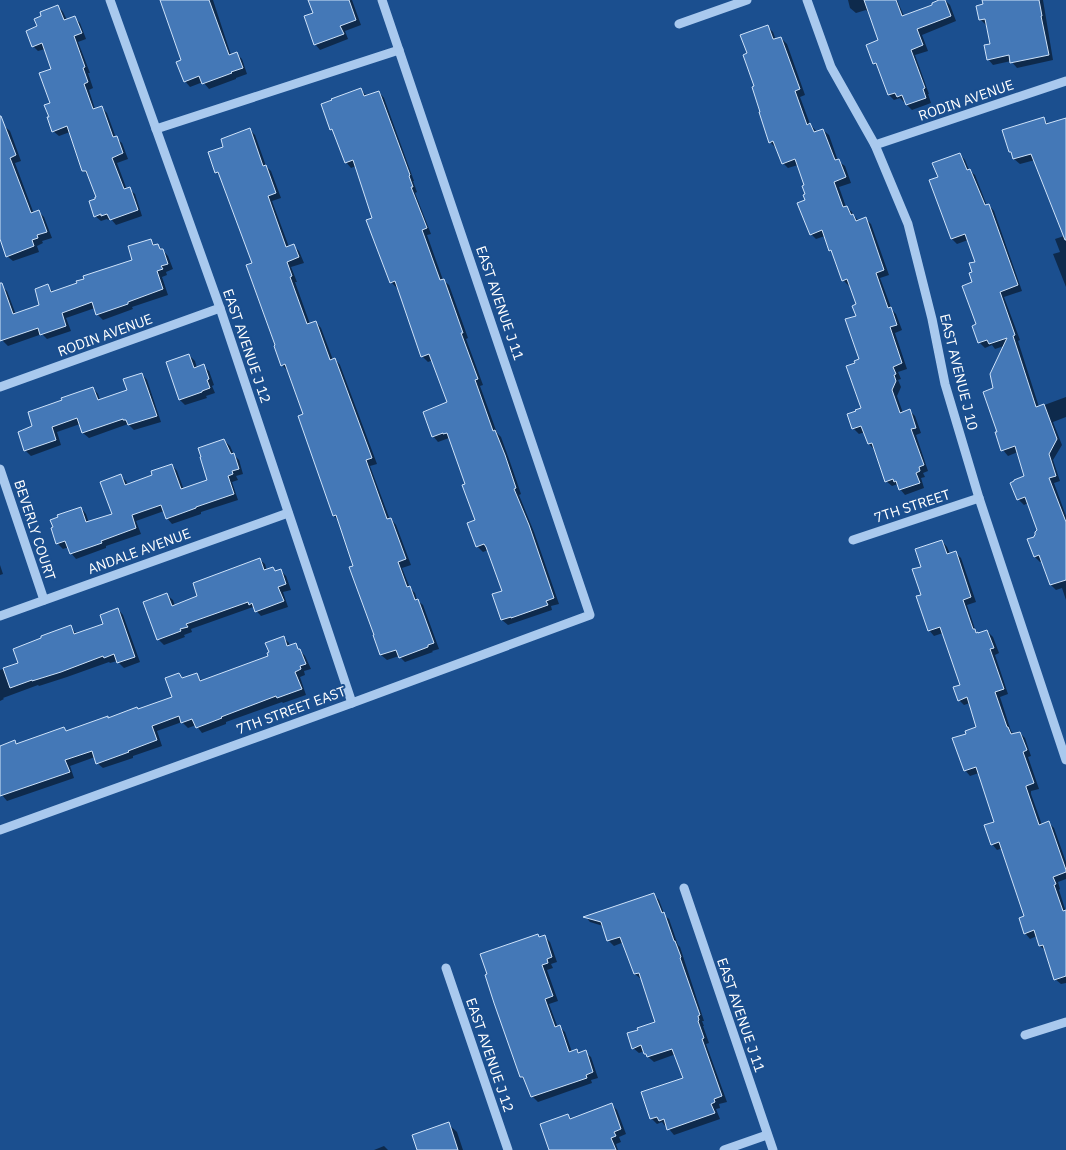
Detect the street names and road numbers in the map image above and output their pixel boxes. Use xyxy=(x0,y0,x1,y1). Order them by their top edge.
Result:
street label: RODIN AVENUE xyxy=(916,75,1016,125)
street label: EAST AVENUE J 11 xyxy=(472,244,528,362)
street label: EAST AVENUE J 12 xyxy=(219,287,275,405)
street label: RODIN AVENUE xyxy=(55,310,155,360)
street label: EAST AVENUE J 10 xyxy=(936,312,982,432)
street label: BEVERLY COURT xyxy=(10,477,60,583)
street label: 7TH STREET xyxy=(872,485,952,527)
street label: ANDALE AVENUE xyxy=(85,524,193,578)
street label: 7TH STREET EAST xyxy=(234,682,348,738)
street label: EAST AVENUE J 11 xyxy=(713,956,769,1074)
street label: EAST AVENUE J 12 xyxy=(462,996,518,1114)

